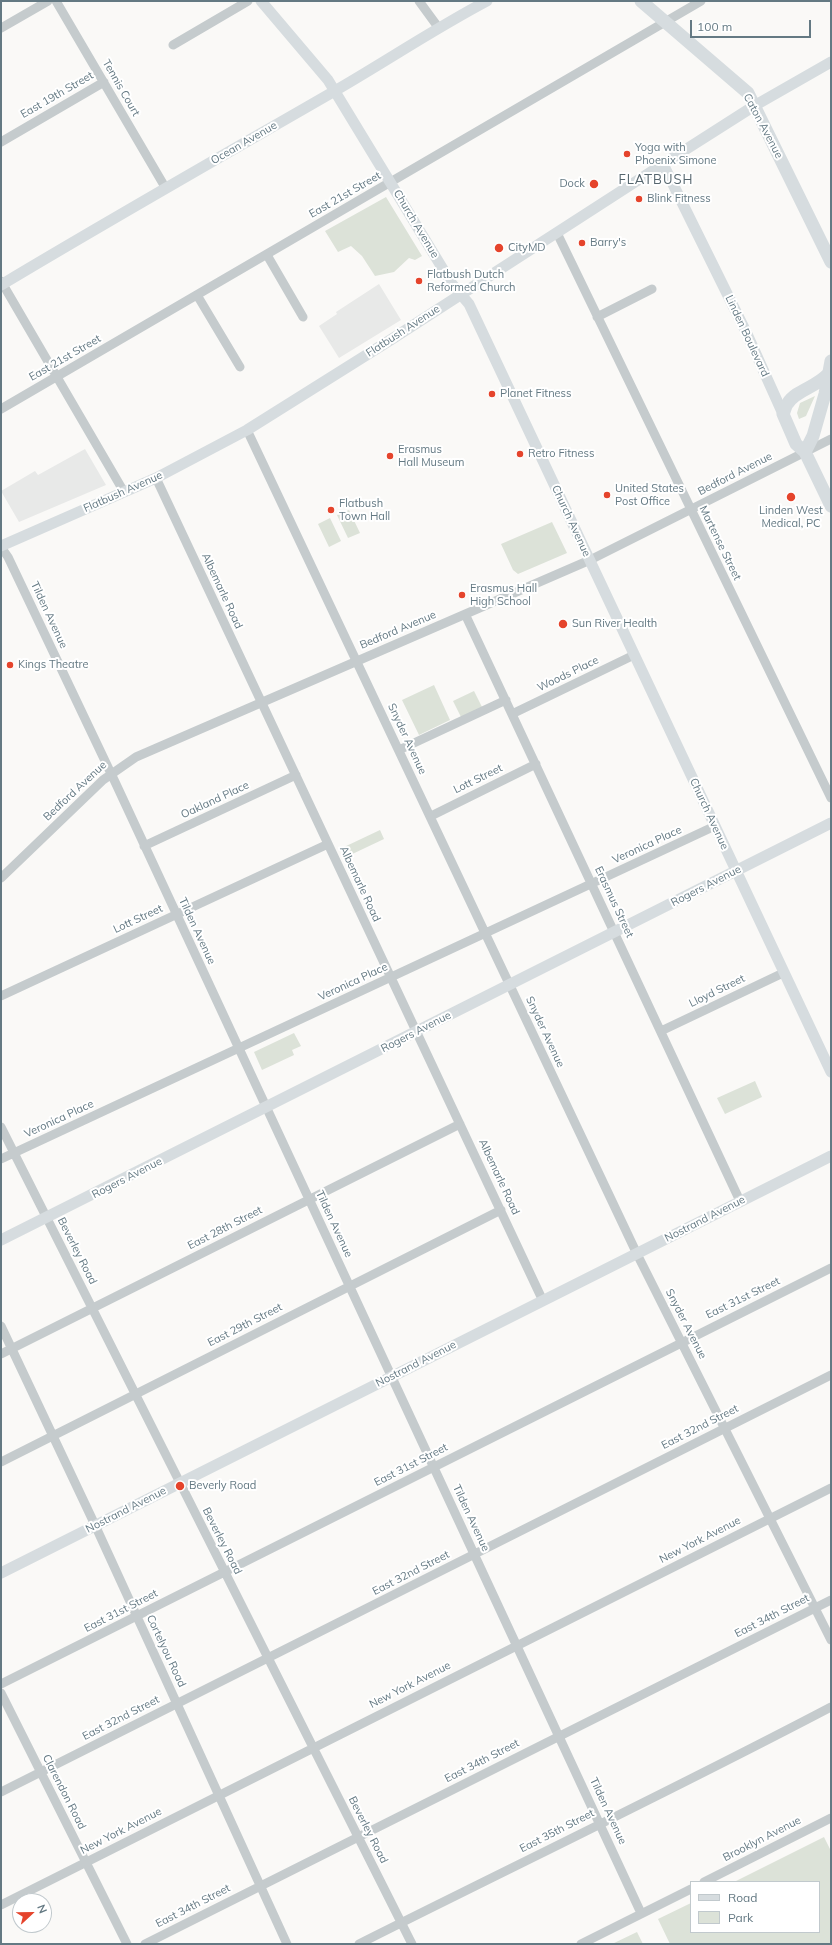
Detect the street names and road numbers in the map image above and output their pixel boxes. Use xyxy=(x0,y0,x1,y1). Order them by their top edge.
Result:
street label: Tennis Court xyxy=(99,57,143,119)
street label: East 19th Street xyxy=(18,69,96,121)
street label: Caton Avenue xyxy=(740,91,786,161)
street label: Ocean Avenue xyxy=(209,119,279,167)
street label: East 21st Street xyxy=(307,169,383,221)
street label: Church Avenue xyxy=(390,187,442,261)
street label: Linden Boulevard xyxy=(722,293,772,379)
street label: Flatbush Avenue xyxy=(364,302,442,360)
street label: East 21st Street xyxy=(27,332,103,384)
street label: Bedford Avenue xyxy=(696,450,774,498)
street label: Flatbush Avenue xyxy=(81,469,165,515)
street label: Church Avenue xyxy=(549,483,593,559)
street label: Martense Street xyxy=(696,504,744,582)
street label: Albemarle Road xyxy=(199,551,245,631)
street label: Tilden Avenue xyxy=(28,580,70,650)
street label: Bedford Avenue xyxy=(358,608,438,652)
street label: Woods Place xyxy=(535,653,601,695)
street label: Snyder Avenue xyxy=(385,701,429,777)
street label: Bedford Avenue xyxy=(41,758,109,824)
street label: Lott Street xyxy=(451,761,505,797)
street label: Church Avenue xyxy=(687,776,731,852)
street label: Oakland Place xyxy=(179,778,251,822)
street label: Veronica Place xyxy=(610,823,684,867)
street label: Albemarle Road xyxy=(337,844,383,924)
street label: Rogers Avenue xyxy=(669,863,743,909)
street label: Erasmus Street xyxy=(592,864,636,940)
street label: Tilden Avenue xyxy=(176,896,218,966)
street label: Lott Street xyxy=(111,902,165,936)
street label: Veronica Place xyxy=(316,960,390,1004)
street label: Lloyd Street xyxy=(687,972,747,1010)
street label: Snyder Avenue xyxy=(523,994,567,1070)
street label: Rogers Avenue xyxy=(379,1009,453,1055)
street label: Veronica Place xyxy=(22,1097,96,1141)
street label: Albemarle Road xyxy=(476,1137,522,1217)
street label: Rogers Avenue xyxy=(90,1155,164,1201)
street label: Tilden Avenue xyxy=(313,1189,355,1259)
street label: Nostrand Avenue xyxy=(663,1193,747,1245)
street label: East 28th Street xyxy=(186,1204,264,1252)
street label: Beverley Road xyxy=(54,1215,100,1287)
street label: East 31st Street xyxy=(704,1274,782,1322)
street label: Snyder Avenue xyxy=(663,1287,709,1361)
street label: East 29th Street xyxy=(206,1301,284,1349)
street label: Nostrand Avenue xyxy=(374,1338,458,1390)
street label: East 32nd Street xyxy=(659,1402,741,1452)
street label: East 31st Street xyxy=(372,1441,450,1489)
street label: Tilden Avenue xyxy=(450,1483,492,1553)
street label: Nostrand Avenue xyxy=(84,1484,168,1536)
street label: Beverley Road xyxy=(199,1505,245,1577)
street label: New York Avenue xyxy=(657,1514,743,1566)
street label: East 32nd Street xyxy=(370,1548,452,1598)
street label: East 31st Street xyxy=(82,1587,160,1635)
street label: East 34th Street xyxy=(733,1592,811,1640)
street label: Cortelyou Road xyxy=(143,1613,189,1689)
street label: New York Avenue xyxy=(367,1659,453,1711)
street label: East 32nd Street xyxy=(80,1693,162,1743)
street label: East 34th Street xyxy=(443,1737,521,1785)
street label: Clarendon Road xyxy=(39,1752,89,1832)
street label: Tilden Avenue xyxy=(587,1776,629,1846)
street label: Beverley Road xyxy=(345,1794,391,1866)
street label: New York Avenue xyxy=(78,1805,164,1857)
street label: East 35th Street xyxy=(518,1807,596,1855)
street label: Brooklyn Avenue xyxy=(721,1814,803,1864)
street label: East 34th Street xyxy=(154,1882,232,1930)

